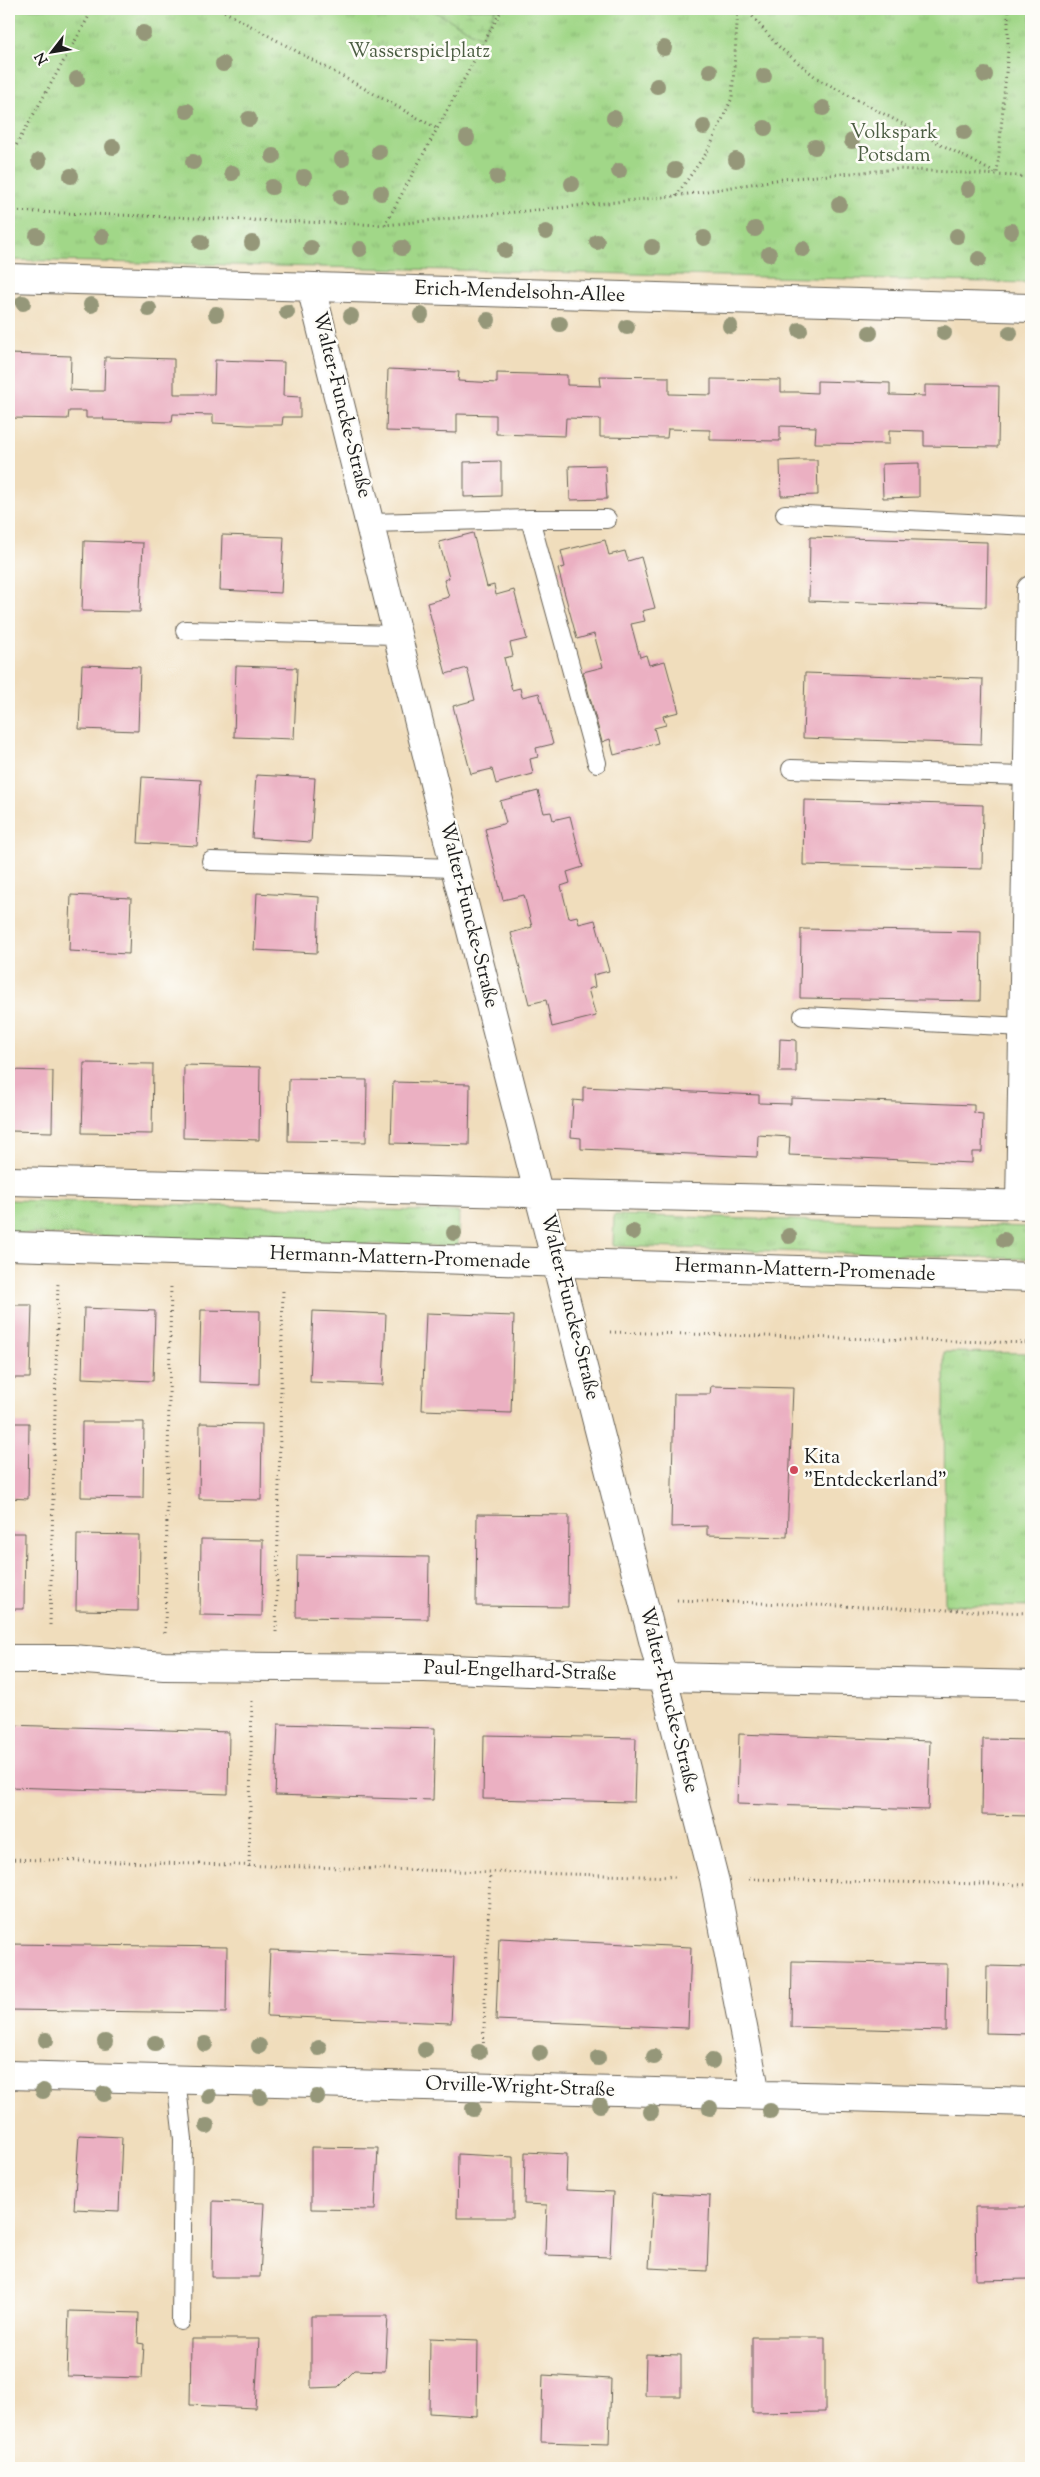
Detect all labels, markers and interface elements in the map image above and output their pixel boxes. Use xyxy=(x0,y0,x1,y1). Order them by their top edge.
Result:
north arrow xyxy=(28,28,78,78)
park label: Wasserspielplatz xyxy=(348,38,490,67)
text: N xyxy=(31,48,54,68)
park label: Volkspark Potsdam xyxy=(850,119,938,171)
street label: Erich-Mendelsohn-Allee xyxy=(414,275,626,311)
street label: Walter-Funcke-Straße xyxy=(304,309,378,501)
street label: Walter-Funcke-Straße xyxy=(431,819,505,1011)
street label: Walter-Funcke-Straße xyxy=(532,1211,606,1403)
street label: Hermann-Mattern-Promenade xyxy=(269,1240,531,1278)
street label: Hermann-Mattern-Promenade xyxy=(674,1252,936,1290)
place label: Kita "Entdeckerland" xyxy=(804,1444,947,1496)
marker: Kita "Entdeckerland" xyxy=(788,1464,800,1476)
street label: Walter-Funcke-Straße xyxy=(631,1604,705,1796)
street label: Paul-Engelhard-Straße xyxy=(423,1654,617,1690)
street label: Orville-Wright-Straße xyxy=(425,2070,615,2106)

